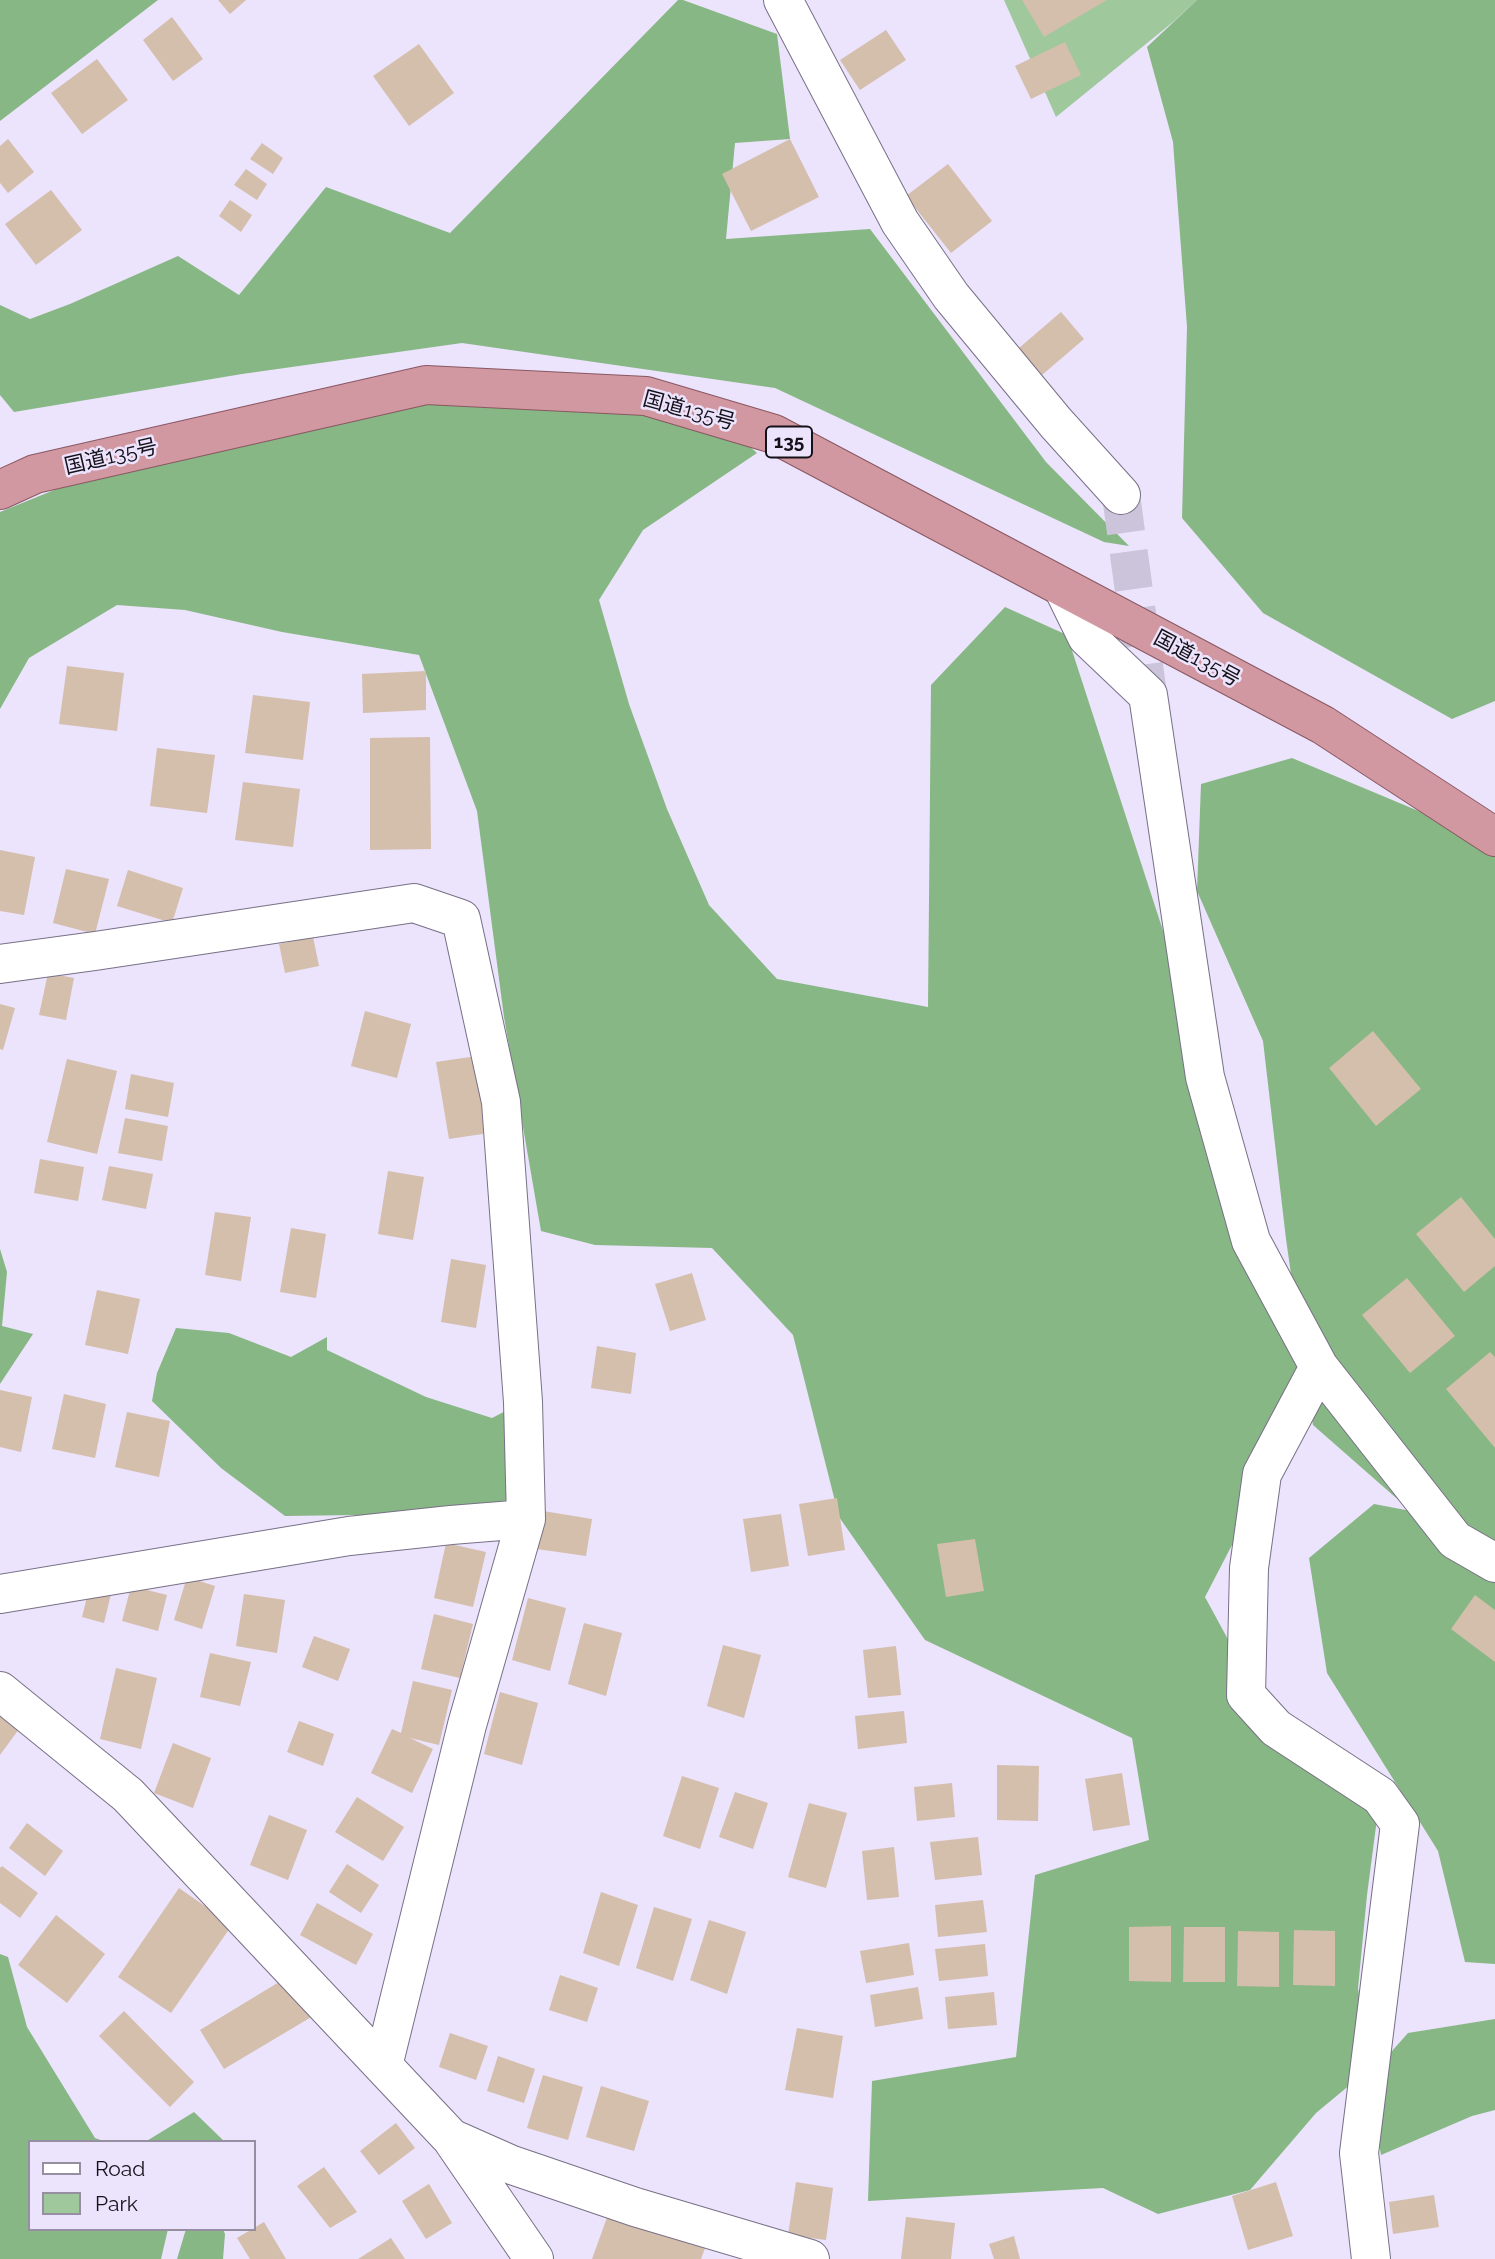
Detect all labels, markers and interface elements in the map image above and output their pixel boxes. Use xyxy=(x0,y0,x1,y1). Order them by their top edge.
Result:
street label: 国道135号 xyxy=(640,387,738,435)
road number: 135 xyxy=(766,426,812,458)
street label: 国道135号 xyxy=(62,434,160,480)
street label: 国道135号 xyxy=(1149,626,1245,692)
legend xyxy=(28,2140,256,2231)
text: Road xyxy=(95,2156,145,2181)
text: Park xyxy=(95,2191,138,2216)

